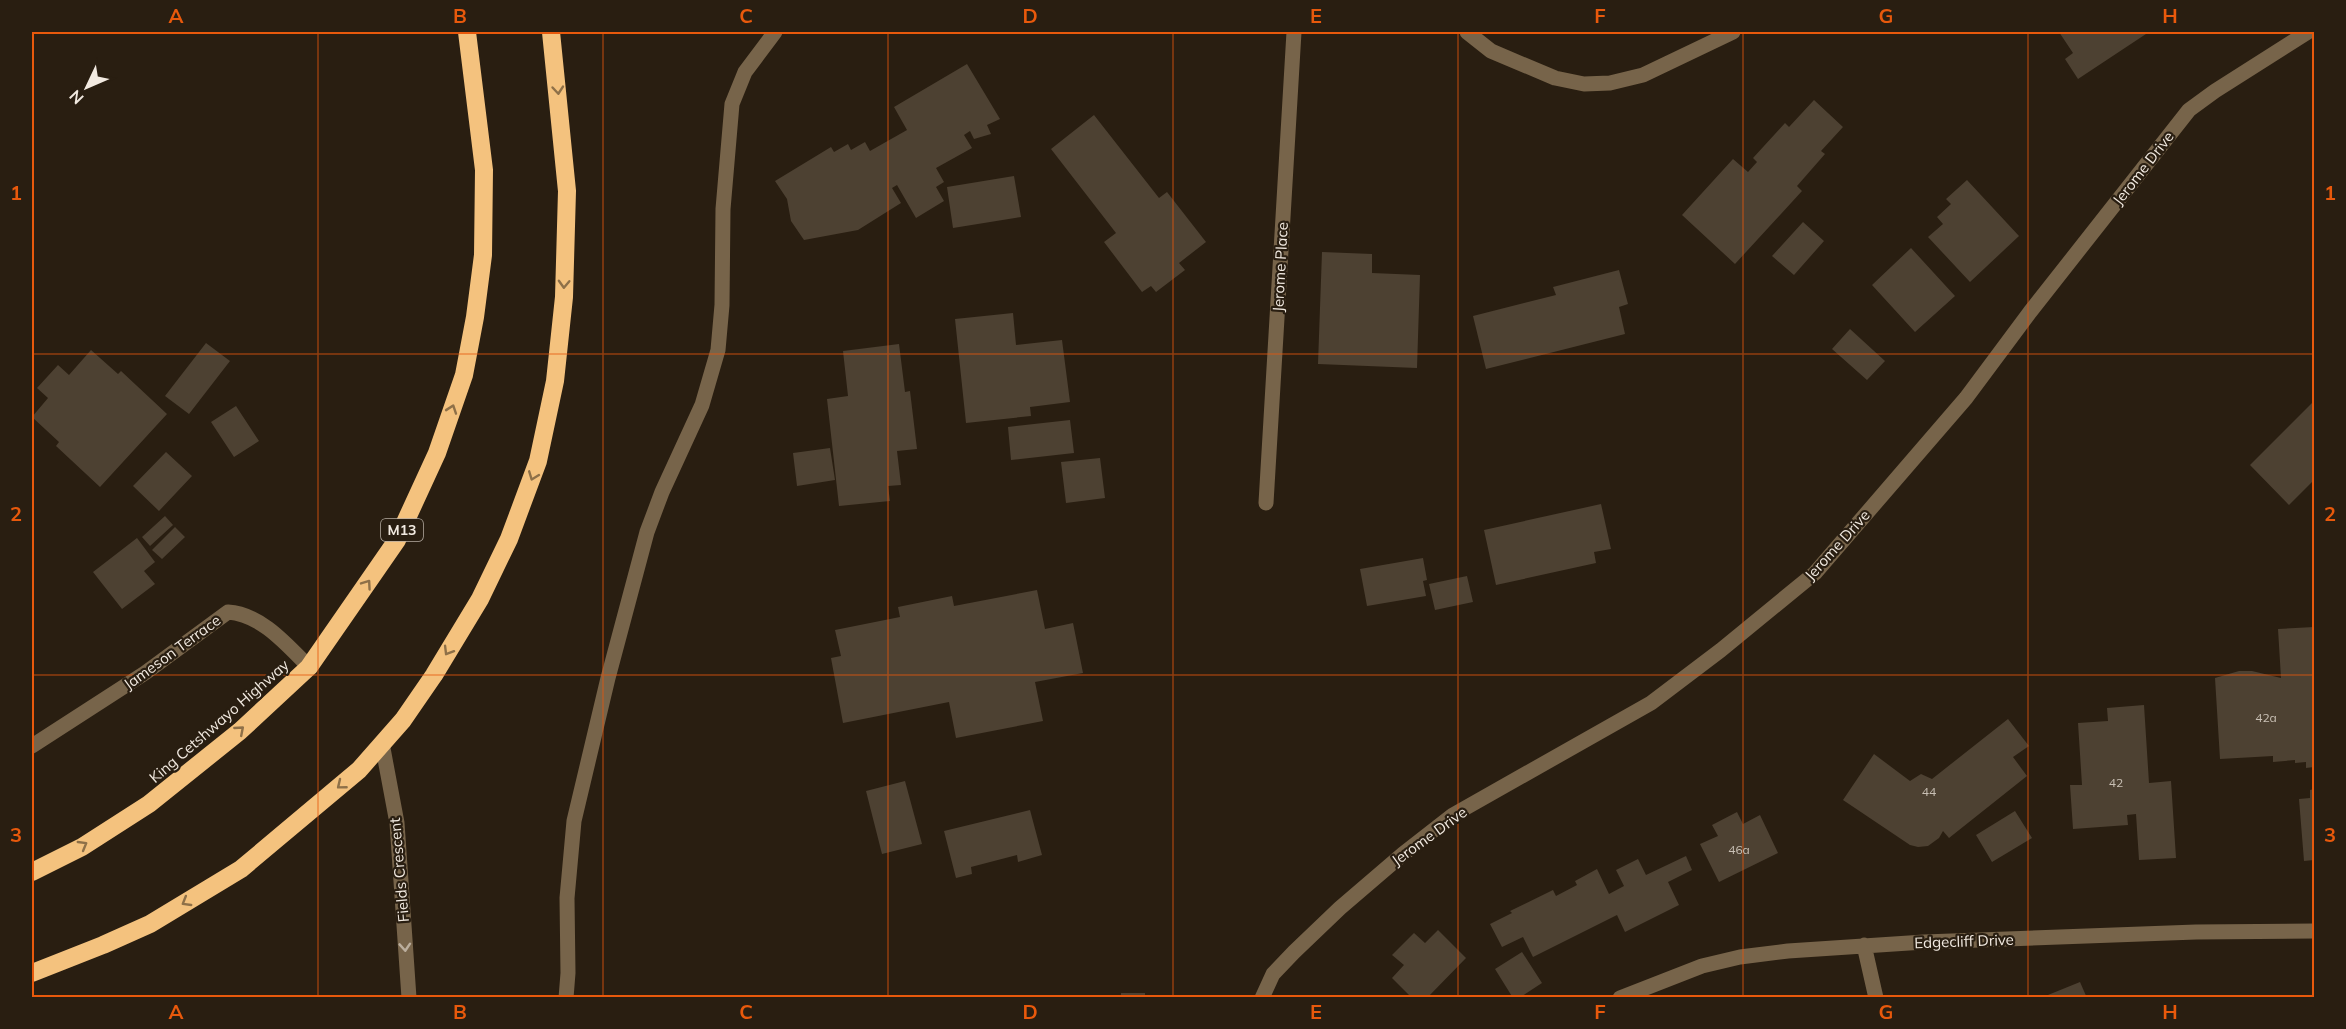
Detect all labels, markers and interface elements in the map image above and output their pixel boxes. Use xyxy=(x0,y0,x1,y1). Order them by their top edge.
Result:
text: A xyxy=(169,3,184,28)
text: B xyxy=(453,3,467,28)
text: C xyxy=(739,3,753,28)
text: D xyxy=(1022,3,1038,28)
text: E xyxy=(1310,3,1322,28)
text: F xyxy=(1594,3,1606,28)
text: G xyxy=(1879,3,1893,28)
text: H xyxy=(2162,3,2178,28)
north arrow xyxy=(57,57,117,117)
one-way arrow xyxy=(551,85,564,94)
text: N xyxy=(65,86,88,109)
street label: Jerome Drive xyxy=(2108,127,2178,209)
text: 1 xyxy=(10,180,22,205)
text: 1 xyxy=(2324,180,2336,205)
street label: Jerome Place xyxy=(1268,222,1292,312)
one-way arrow xyxy=(558,280,571,289)
one-way arrow xyxy=(445,404,458,415)
one-way arrow xyxy=(527,470,540,481)
text: 2 xyxy=(10,501,22,526)
text: 2 xyxy=(2324,501,2336,526)
street label: Jerome Drive xyxy=(1800,506,1874,584)
road number: M13 xyxy=(381,519,423,541)
one-way arrow xyxy=(360,580,372,590)
street label: Jameson Terrace xyxy=(120,610,224,694)
one-way arrow xyxy=(444,645,456,655)
street label: King Cetshwayo Highway xyxy=(145,655,293,787)
house number: 42a xyxy=(2255,710,2277,725)
one-way arrow xyxy=(233,726,244,737)
house number: 42 xyxy=(2109,775,2123,790)
one-way arrow xyxy=(336,777,347,788)
house number: 44 xyxy=(1922,784,1936,799)
street label: Jerome Drive xyxy=(1388,802,1470,870)
street label: Fields Crescent xyxy=(385,817,413,923)
text: 3 xyxy=(10,822,22,847)
text: 3 xyxy=(2324,822,2336,847)
one-way arrow xyxy=(77,841,87,852)
house number: 46a xyxy=(1728,842,1750,857)
one-way arrow xyxy=(182,895,192,907)
street label: Edgecliff Drive xyxy=(1914,930,2014,952)
one-way arrow xyxy=(399,943,412,952)
text: A xyxy=(169,999,184,1024)
text: B xyxy=(453,999,467,1024)
text: C xyxy=(739,999,753,1024)
text: D xyxy=(1022,999,1038,1024)
text: E xyxy=(1310,999,1322,1024)
text: F xyxy=(1594,999,1606,1024)
text: G xyxy=(1879,999,1893,1024)
text: H xyxy=(2162,999,2178,1024)

